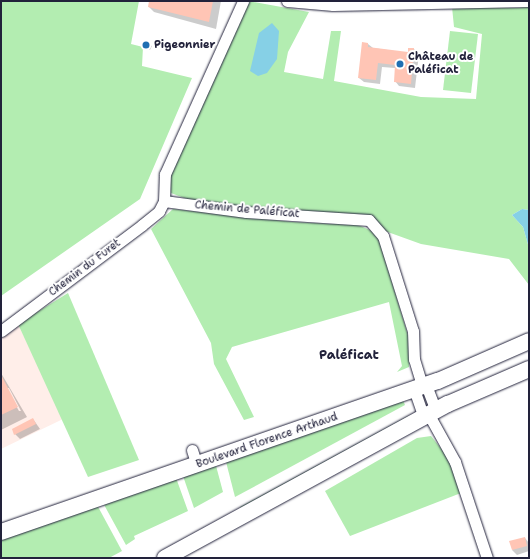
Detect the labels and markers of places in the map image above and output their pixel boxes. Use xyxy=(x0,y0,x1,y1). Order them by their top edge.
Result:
place label: Pigeonnier xyxy=(154,38,215,52)
marker: Pigeonnier xyxy=(141,40,151,50)
place label: Château de Paléficat xyxy=(408,51,473,77)
marker: Château de Paléficat xyxy=(395,59,405,69)

